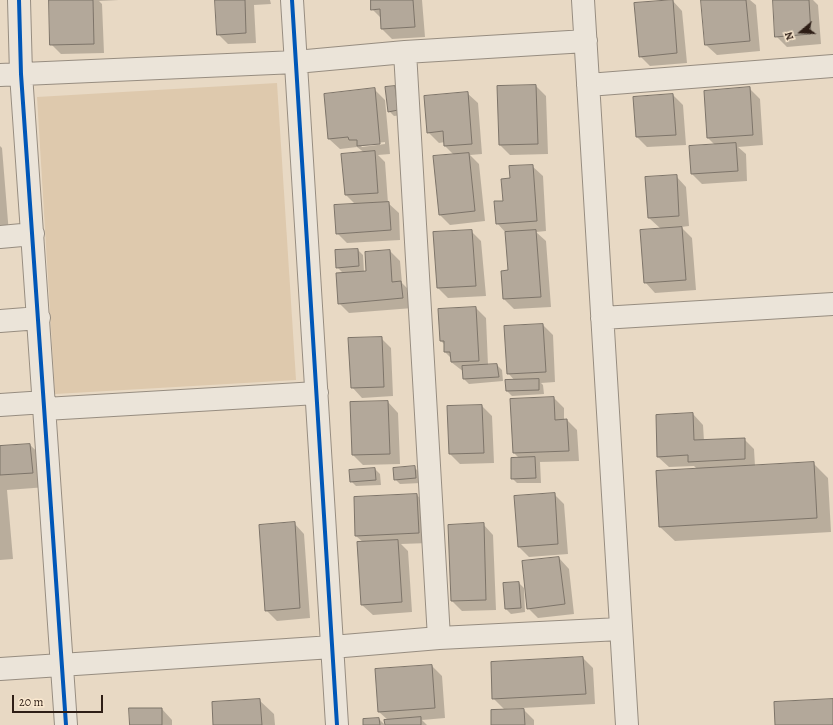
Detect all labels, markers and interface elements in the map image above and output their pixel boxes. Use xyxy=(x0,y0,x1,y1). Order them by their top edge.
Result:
north arrow xyxy=(781,12,821,52)
text: N xyxy=(781,30,798,42)
scale bar xyxy=(14,687,105,713)
text: 20 m xyxy=(19,694,43,710)

